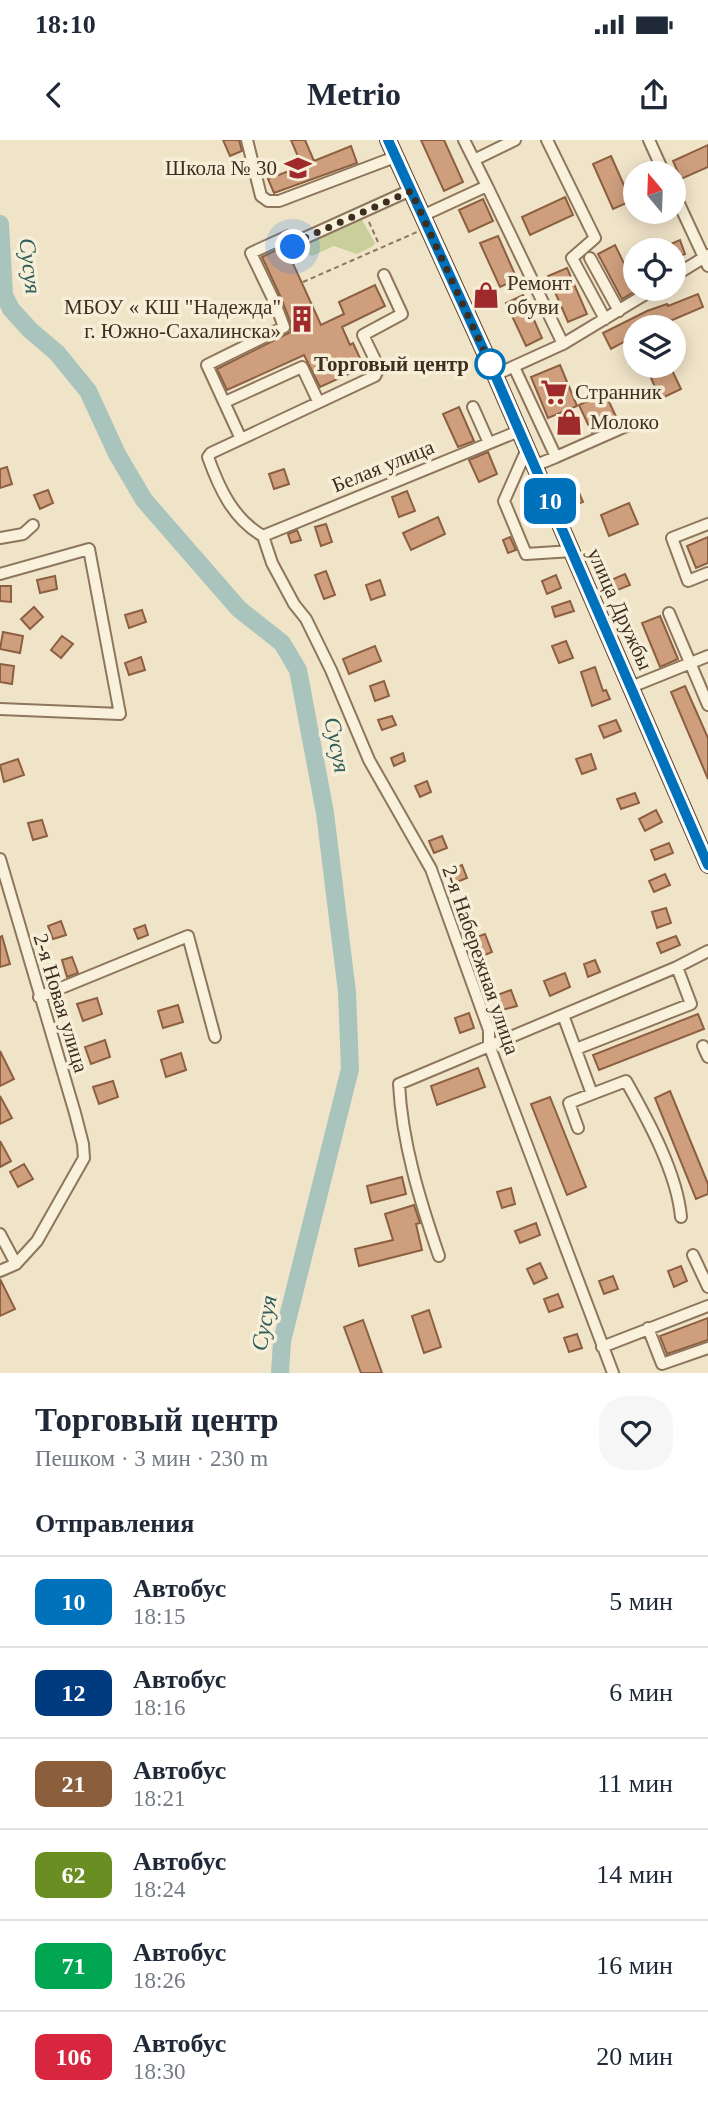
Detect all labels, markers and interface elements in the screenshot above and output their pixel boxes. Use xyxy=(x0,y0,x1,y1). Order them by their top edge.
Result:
text: 18:10 xyxy=(35,10,96,39)
icon: back xyxy=(35,76,73,114)
text: Metrio xyxy=(307,76,401,112)
icon: share xyxy=(635,76,673,114)
school or university icon: Школа № 30 xyxy=(283,153,313,183)
place label: Школа № 30 xyxy=(165,156,277,180)
north arrow xyxy=(623,161,686,224)
map controls xyxy=(623,161,686,378)
your location xyxy=(275,229,310,264)
water label: Сусуя xyxy=(14,237,46,295)
button: locate xyxy=(623,238,686,301)
place label: Ремонт обуви xyxy=(507,271,572,319)
shop icon: Ремонт обуви xyxy=(471,280,501,310)
place label: МБОУ « КШ "Надежда" г. Южно-Сахалинска» xyxy=(64,295,281,343)
building icon: МБОУ « КШ "Надежда" г. Южно-Сахалинска» xyxy=(287,304,317,334)
button: layers xyxy=(623,315,686,378)
marker: Торговый центр xyxy=(475,349,505,379)
place label: Торговый центр xyxy=(314,352,469,376)
supermarket icon: Странник xyxy=(539,377,569,407)
place label: Странник xyxy=(575,380,663,404)
shop icon: Молоко xyxy=(554,407,584,437)
place label: Молоко xyxy=(590,410,659,434)
street label: Белая улица xyxy=(328,434,438,497)
line badge: 10 xyxy=(518,478,582,524)
text: 10 xyxy=(538,488,562,514)
street label: улица Дружбы xyxy=(582,544,658,674)
water label: Сусуя xyxy=(319,715,355,775)
street label: 2-я Набережная улица xyxy=(437,862,525,1058)
street label: 2-я Новая улица xyxy=(29,931,94,1076)
water label: Сусуя xyxy=(246,1293,282,1353)
button: heart xyxy=(599,1396,673,1470)
text: Торговый центр xyxy=(35,1402,279,1438)
text: Пешком · 3 мин · 230 m xyxy=(35,1446,268,1471)
text: Отправления xyxy=(35,1509,194,1538)
text: Автобус xyxy=(133,1574,226,1603)
text: 5 мин xyxy=(609,1587,673,1616)
text: 10 xyxy=(62,1589,86,1615)
text: 18:15 xyxy=(133,1604,185,1629)
text: Автобус xyxy=(133,1665,226,1694)
text: 6 мин xyxy=(609,1678,673,1707)
text: 12 xyxy=(62,1680,86,1706)
text: 18:16 xyxy=(133,1695,185,1720)
text: Автобус xyxy=(133,1756,226,1785)
text: 11 мин xyxy=(597,1769,673,1798)
text: 21 xyxy=(62,1771,86,1797)
text: 18:21 xyxy=(133,1786,185,1811)
text: Автобус xyxy=(133,1847,226,1876)
text: 14 мин xyxy=(596,1860,673,1889)
text: 62 xyxy=(62,1862,86,1888)
text: 18:24 xyxy=(133,1877,185,1902)
text: Автобус xyxy=(133,1938,226,1967)
text: 16 мин xyxy=(596,1951,673,1980)
text: 71 xyxy=(62,1953,86,1979)
text: 18:26 xyxy=(133,1968,185,1993)
text: Автобус xyxy=(133,2029,226,2058)
text: 20 мин xyxy=(596,2042,673,2071)
text: 106 xyxy=(56,2044,92,2070)
text: 18:30 xyxy=(133,2059,185,2084)

